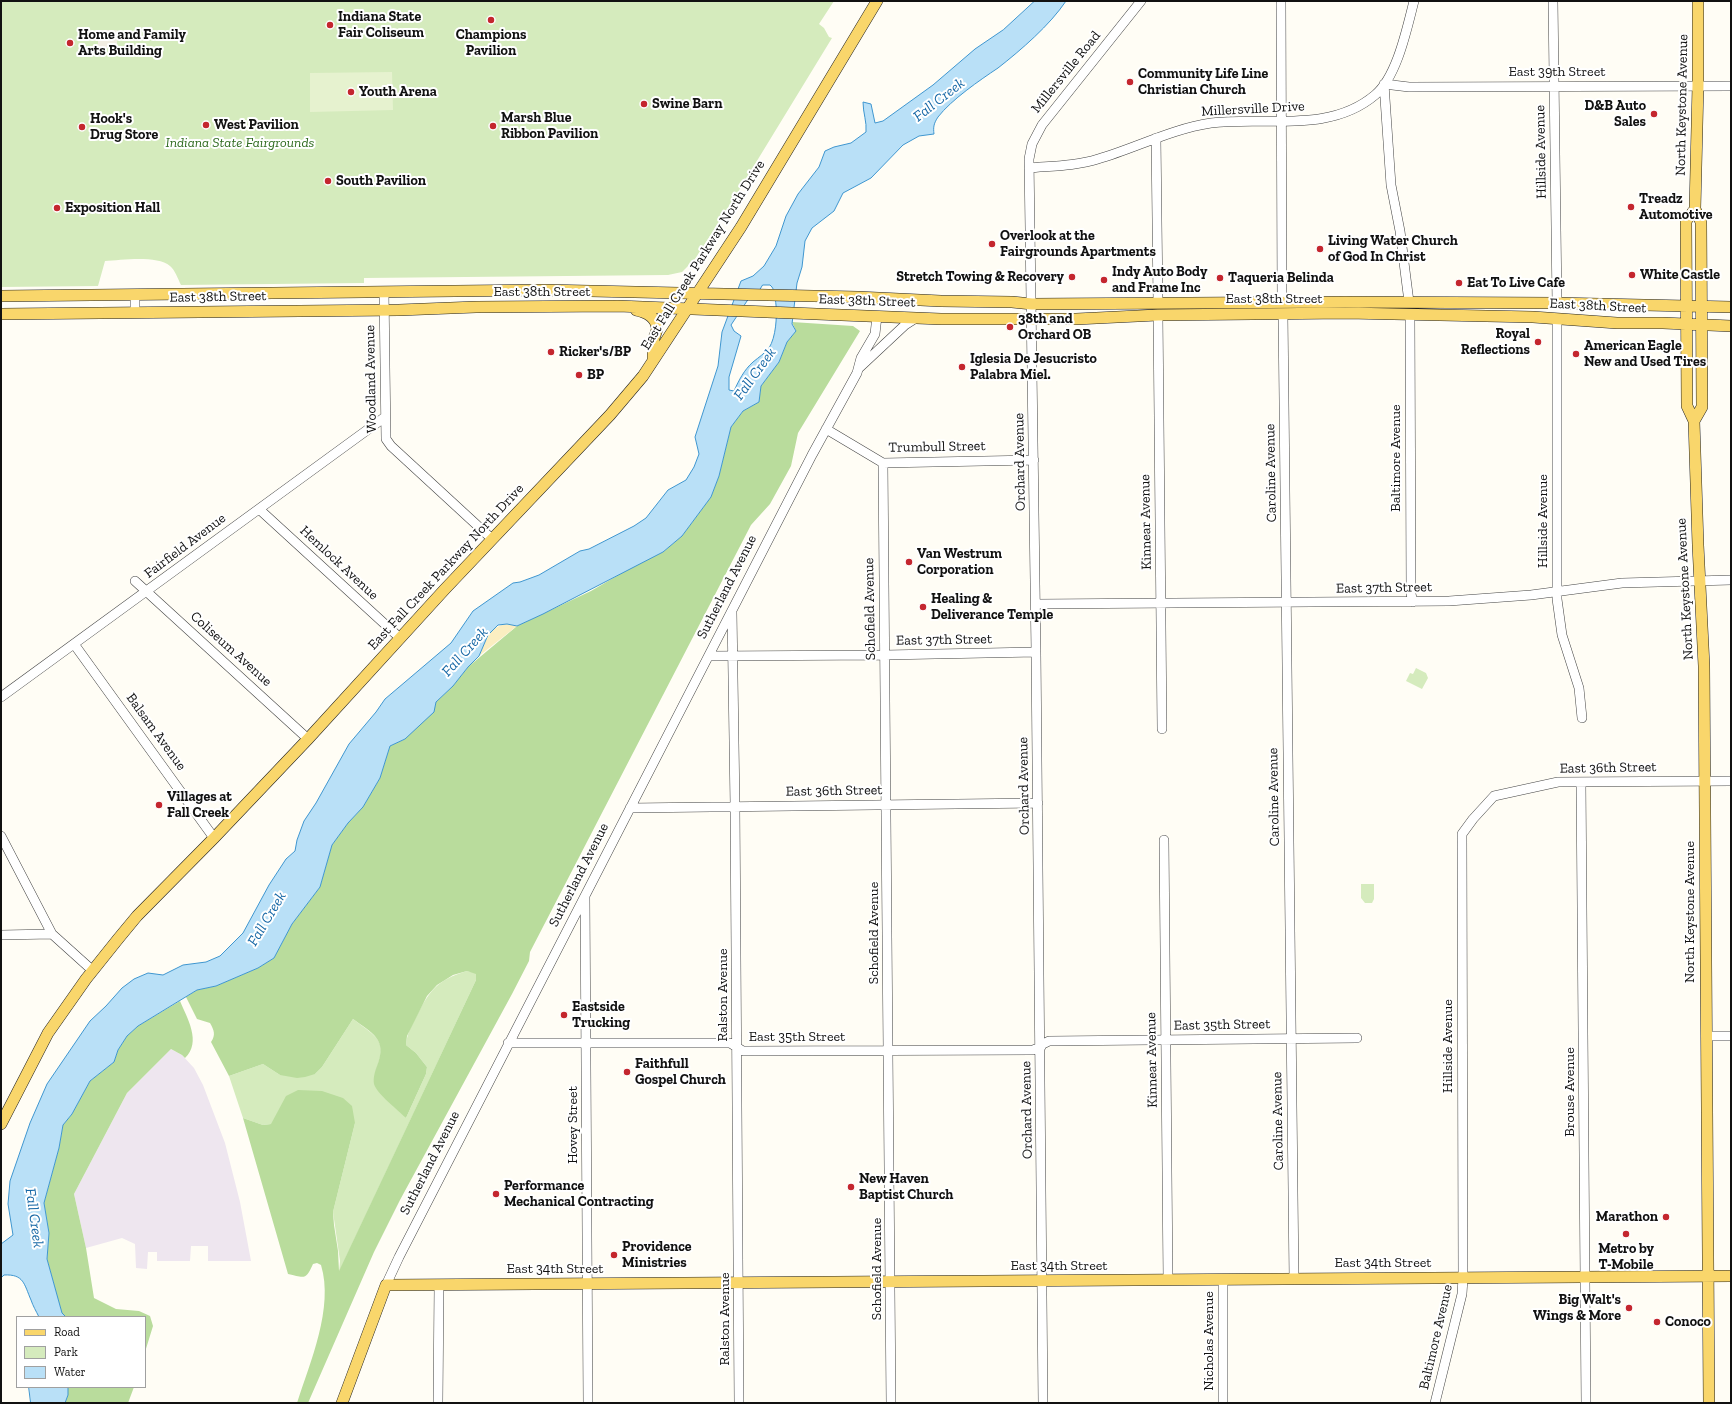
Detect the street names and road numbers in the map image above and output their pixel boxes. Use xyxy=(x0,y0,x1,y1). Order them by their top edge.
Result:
street label: Millersville Road xyxy=(1028,28,1104,116)
street label: North Keystone Avenue xyxy=(1672,34,1692,176)
street label: East 39th Street xyxy=(1509,64,1605,80)
street label: Millersville Drive xyxy=(1201,98,1305,120)
street label: Hillside Avenue xyxy=(1532,105,1550,199)
street label: East Fall Creek Parkway North Drive xyxy=(637,157,769,353)
street label: East 38th Street xyxy=(494,284,590,300)
street label: East 38th Street xyxy=(169,288,267,306)
street label: East 38th Street xyxy=(818,291,916,311)
street label: East 38th Street xyxy=(1226,291,1322,307)
street label: East 38th Street xyxy=(1549,295,1647,317)
street label: Woodland Avenue xyxy=(362,325,380,433)
street label: Baltimore Avenue xyxy=(1388,404,1404,512)
street label: Orchard Avenue xyxy=(1011,413,1029,511)
street label: Caroline Avenue xyxy=(1262,424,1280,522)
street label: Trumbull Street xyxy=(888,438,986,456)
street label: Kinnear Avenue xyxy=(1137,474,1155,570)
street label: Hillside Avenue xyxy=(1535,474,1551,568)
street label: East Fall Creek Parkway North Drive xyxy=(365,481,527,653)
street label: Fairfield Avenue xyxy=(141,510,229,582)
street label: North Keystone Avenue xyxy=(1673,518,1697,660)
street label: Hemlock Avenue xyxy=(296,522,382,604)
street label: Sutherland Avenue xyxy=(694,532,760,642)
street label: Schofield Avenue xyxy=(861,558,879,660)
street label: East 37th Street xyxy=(1336,579,1432,597)
street label: Coliseum Avenue xyxy=(187,608,275,690)
street label: East 37th Street xyxy=(896,631,992,649)
street label: Balsam Avenue xyxy=(122,690,190,774)
street label: Orchard Avenue xyxy=(1015,737,1033,835)
street label: Caroline Avenue xyxy=(1265,748,1283,846)
street label: East 36th Street xyxy=(1559,759,1657,777)
street label: East 36th Street xyxy=(785,782,883,800)
street label: Sutherland Avenue xyxy=(546,820,612,930)
street label: North Keystone Avenue xyxy=(1682,841,1698,983)
street label: Schofield Avenue xyxy=(866,882,882,984)
street label: Ralston Avenue xyxy=(715,948,731,1042)
street label: Hillside Avenue xyxy=(1440,999,1456,1093)
street label: Kinnear Avenue xyxy=(1143,1012,1161,1108)
street label: East 35th Street xyxy=(1174,1016,1270,1034)
street label: East 35th Street xyxy=(749,1029,845,1045)
street label: Brouse Avenue xyxy=(1562,1047,1578,1137)
street label: Orchard Avenue xyxy=(1018,1061,1036,1159)
street label: Caroline Avenue xyxy=(1269,1072,1287,1170)
street label: Hovey Street xyxy=(565,1086,581,1164)
street label: Sutherland Avenue xyxy=(397,1108,463,1218)
street label: Schofield Avenue xyxy=(869,1218,885,1320)
street label: East 34th Street xyxy=(1335,1255,1431,1271)
street label: East 34th Street xyxy=(1011,1258,1107,1274)
street label: East 34th Street xyxy=(507,1261,603,1277)
street label: Ralston Avenue xyxy=(717,1272,733,1366)
street label: Baltimore Avenue xyxy=(1416,1283,1456,1391)
street label: Nicholas Avenue xyxy=(1201,1291,1217,1391)

